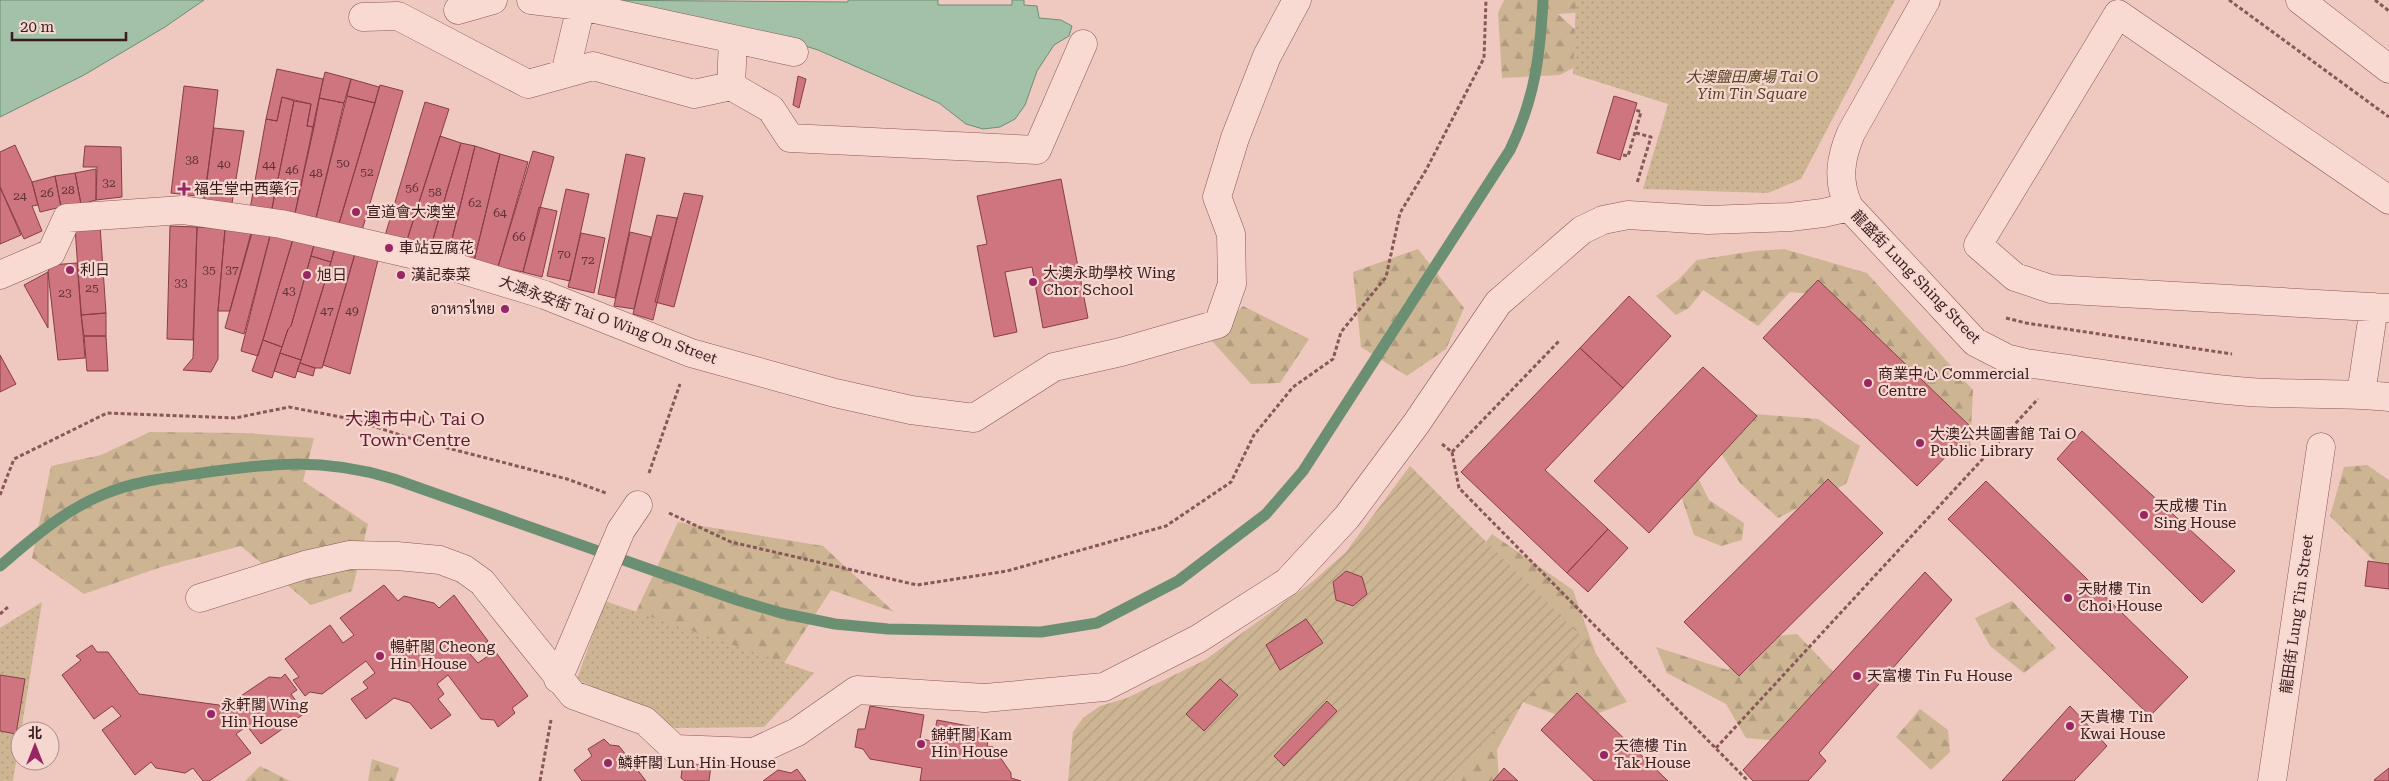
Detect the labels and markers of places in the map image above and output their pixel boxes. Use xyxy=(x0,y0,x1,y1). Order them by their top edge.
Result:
place label: 福生堂中西藥行 xyxy=(194,180,299,198)
marker: 福生堂中西藥行 xyxy=(178,183,190,195)
place label: 宣道會大澳堂 xyxy=(366,203,456,221)
marker: 宣道會大澳堂 xyxy=(350,206,362,218)
place label: 車站豆腐花 xyxy=(399,239,474,257)
marker: 車站豆腐花 xyxy=(383,242,395,254)
place label: 利日 xyxy=(80,261,110,279)
marker: 利日 xyxy=(64,264,76,276)
place label: 大澳永助學校 Wing Chor School xyxy=(1043,264,1175,299)
place label: 旭日 xyxy=(317,266,347,284)
place label: 漢記泰菜 xyxy=(411,266,471,284)
marker: 旭日 xyxy=(301,269,313,281)
marker: 漢記泰菜 xyxy=(395,269,407,281)
marker: 大澳永助學校 Wing Chor School xyxy=(1027,276,1039,288)
place label: อาหารไทย xyxy=(431,299,495,318)
marker: อาหารไทย xyxy=(499,303,511,315)
place label: 商業中心 Commercial Centre xyxy=(1878,365,2030,400)
marker: 商業中心 Commercial Centre xyxy=(1862,377,1874,389)
place label: 大澳公共圖書館 Tai O Public Library xyxy=(1930,425,2077,460)
marker: 大澳公共圖書館 Tai O Public Library xyxy=(1914,437,1926,449)
place label: 天成樓 Tin Sing House xyxy=(2154,497,2236,532)
marker: 天成樓 Tin Sing House xyxy=(2138,509,2150,521)
place label: 天財樓 Tin Choi House xyxy=(2078,580,2162,615)
marker: 天財樓 Tin Choi House xyxy=(2062,592,2074,604)
place label: 暢軒閣 Cheong Hin House xyxy=(390,638,495,673)
marker: 暢軒閣 Cheong Hin House xyxy=(374,650,386,662)
place label: 天富樓 Tin Fu House xyxy=(1867,667,2012,685)
marker: 天富樓 Tin Fu House xyxy=(1851,670,1863,682)
place label: 永軒閣 Wing Hin House xyxy=(221,696,308,731)
marker: 永軒閣 Wing Hin House xyxy=(205,708,217,720)
place label: 天貴樓 Tin Kwai House xyxy=(2080,708,2165,743)
marker: 天貴樓 Tin Kwai House xyxy=(2064,720,2076,732)
place label: 錦軒閣 Kam Hin House xyxy=(931,726,1013,761)
place label: 天德樓 Tin Tak House xyxy=(1614,737,1691,772)
marker: 錦軒閣 Kam Hin House xyxy=(915,738,927,750)
marker: 天德樓 Tin Tak House xyxy=(1598,749,1610,761)
place label: 鱗軒閣 Lun Hin House xyxy=(618,754,776,772)
marker: 鱗軒閣 Lun Hin House xyxy=(602,757,614,769)

